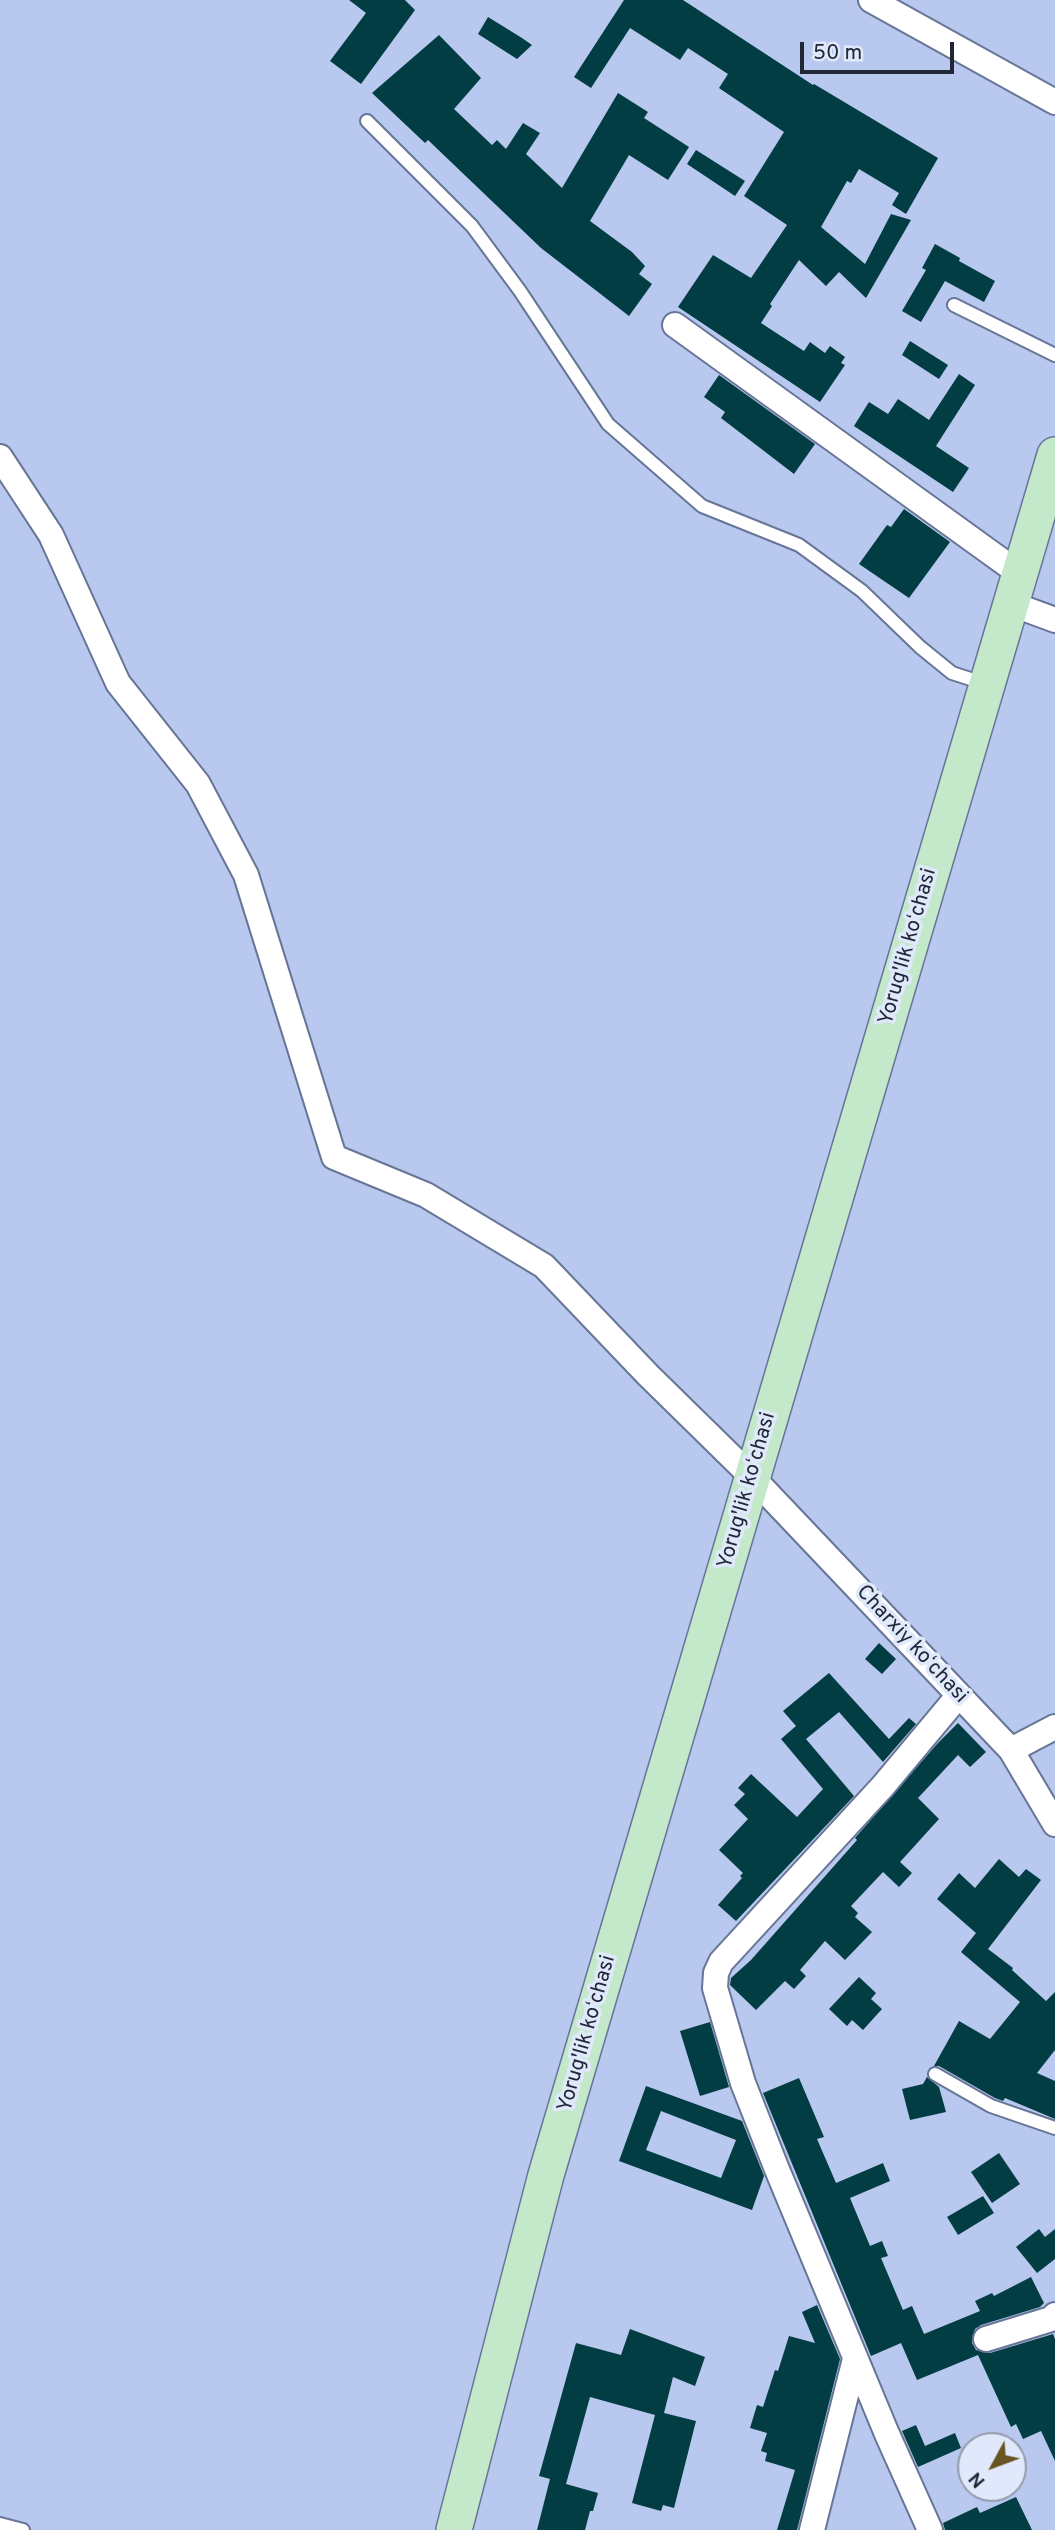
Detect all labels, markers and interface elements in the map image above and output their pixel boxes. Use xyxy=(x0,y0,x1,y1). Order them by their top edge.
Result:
scale bar xyxy=(803,28,957,72)
text: 50 m xyxy=(813,40,862,67)
street label: Yorug'lik koʻchasi xyxy=(875,866,943,1028)
street label: Yorug'lik koʻchasi xyxy=(714,1410,782,1572)
street label: Charxiy koʻchasi xyxy=(850,1581,972,1709)
street label: Yorug'lik koʻchasi xyxy=(554,1953,622,2115)
north arrow xyxy=(957,2432,1027,2502)
text: N xyxy=(964,2466,991,2492)

